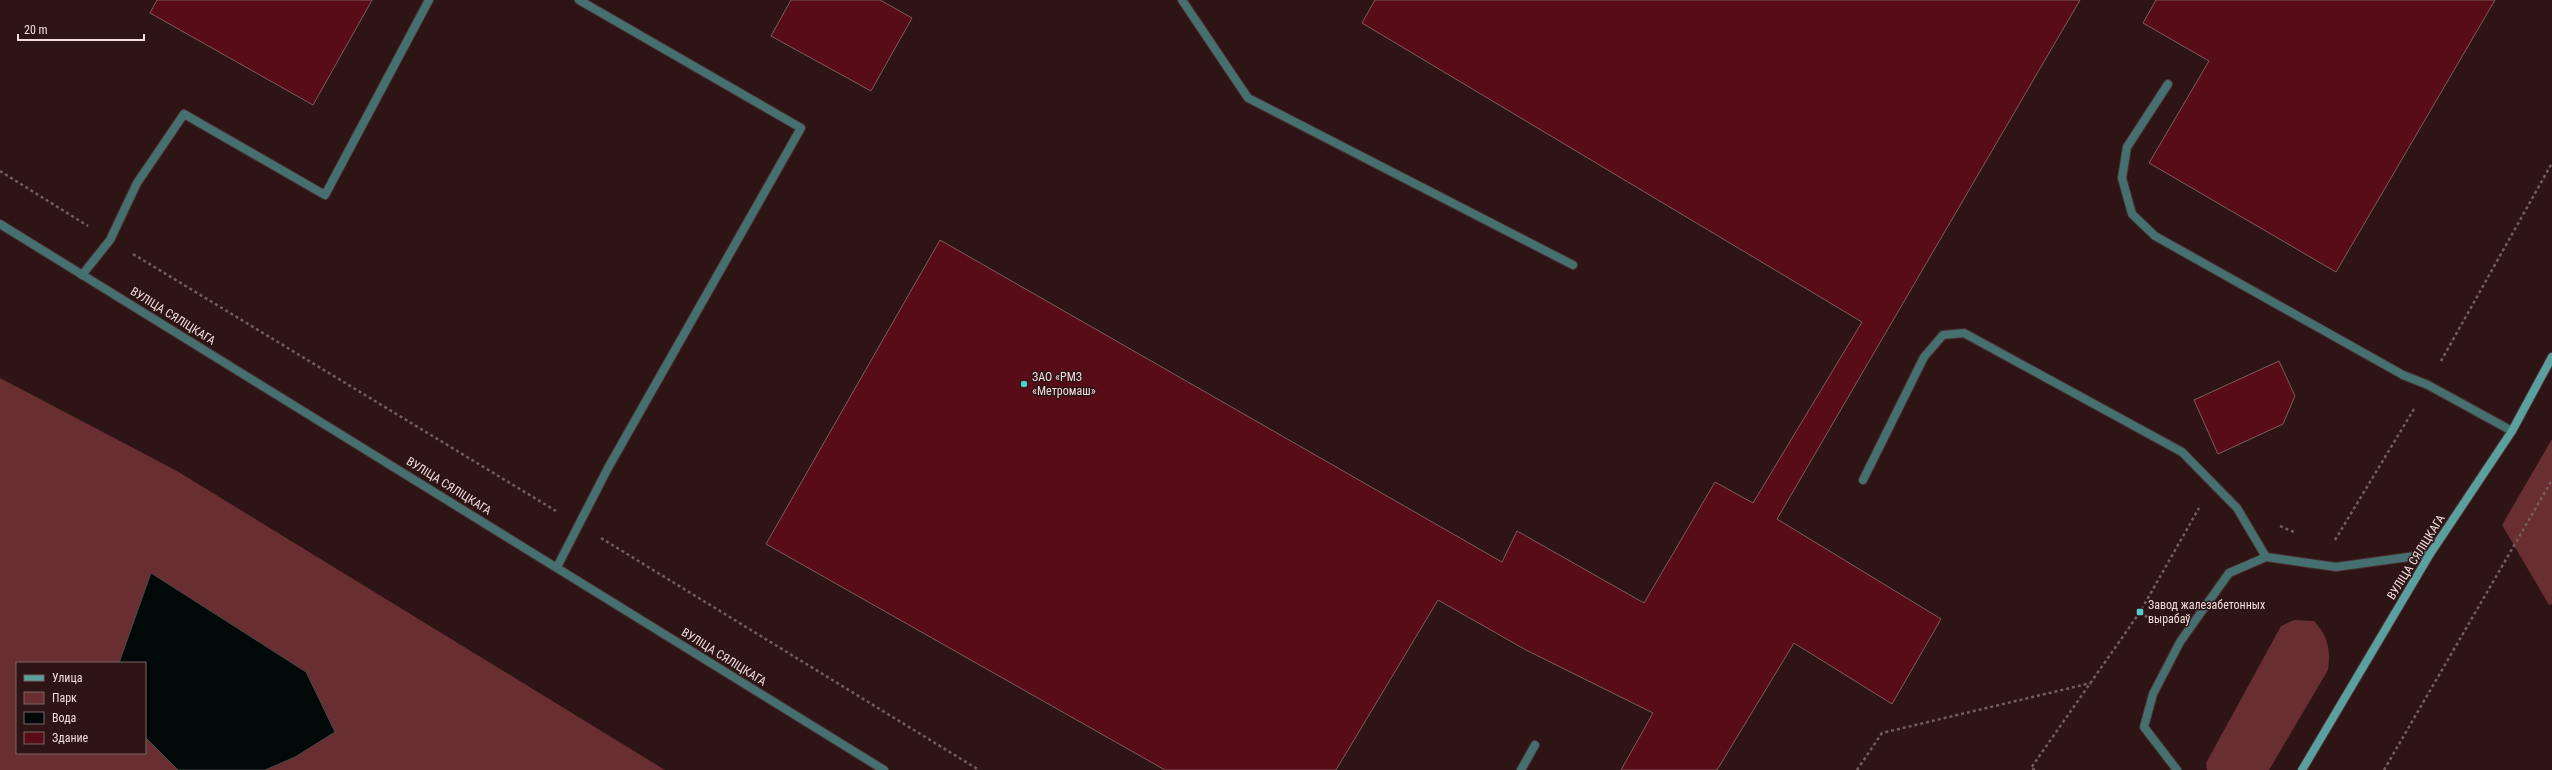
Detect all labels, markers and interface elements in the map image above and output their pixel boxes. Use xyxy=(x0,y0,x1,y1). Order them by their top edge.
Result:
scale bar xyxy=(18,16,144,42)
text: 20 m xyxy=(24,23,48,37)
street label: ВУЛІЦА СЯЛІЦКАГА xyxy=(128,284,218,348)
place label: ЗАО «РМЗ «Метромаш» xyxy=(1032,370,1096,398)
marker: ЗАО «РМЗ «Метромаш» xyxy=(1019,379,1029,389)
street label: ВУЛІЦА СЯЛІЦКАГА xyxy=(404,454,494,518)
street label: ВУЛІЦА СЯЛІЦКАГА xyxy=(2384,512,2448,602)
place label: Завод жалезабетонных вырабаў xyxy=(2148,598,2265,626)
marker: Завод жалезабетонных вырабаў xyxy=(2135,607,2145,617)
street label: ВУЛІЦА СЯЛІЦКАГА xyxy=(679,625,769,689)
legend xyxy=(16,662,146,754)
text: Улица xyxy=(52,671,83,685)
text: Парк xyxy=(52,691,77,705)
text: Вода xyxy=(52,711,77,725)
text: Здание xyxy=(52,731,89,745)

